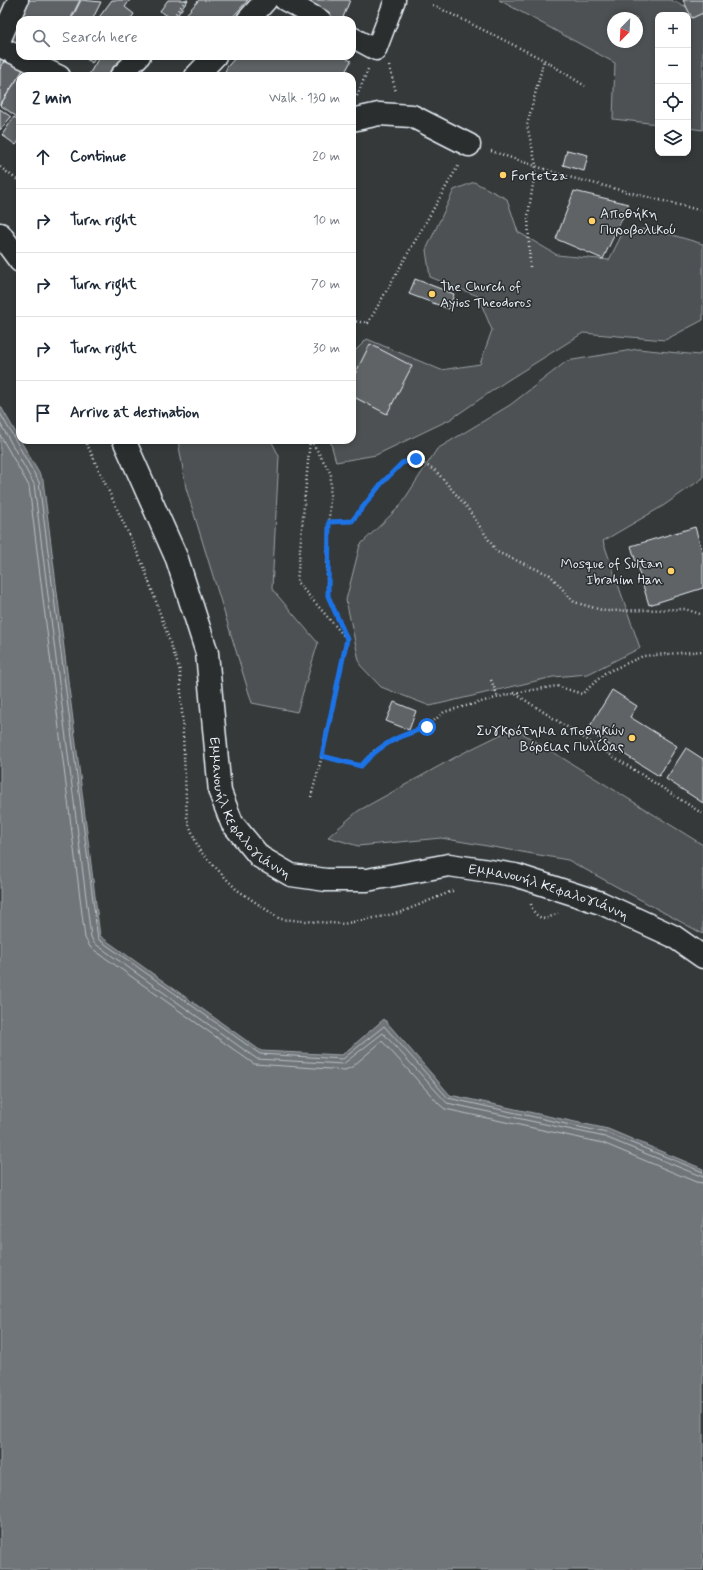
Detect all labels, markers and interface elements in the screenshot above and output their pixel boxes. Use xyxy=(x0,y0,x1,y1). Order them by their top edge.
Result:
north arrow xyxy=(607,12,643,48)
map controls xyxy=(655,12,691,156)
button: + xyxy=(655,12,691,48)
search box xyxy=(16,16,356,60)
icon: search xyxy=(30,27,52,49)
text: Search here xyxy=(62,28,138,48)
button: − xyxy=(655,48,691,84)
button: locate xyxy=(655,84,691,120)
text: 2 min xyxy=(32,87,72,109)
text: Walk · 130 m xyxy=(269,90,340,107)
button: layers xyxy=(655,120,691,156)
icon: ahead xyxy=(32,146,54,168)
text: Continue xyxy=(70,147,126,167)
text: 20 m xyxy=(312,148,340,165)
place label: Fortetza xyxy=(511,167,568,185)
marker: Fortetza xyxy=(498,170,508,180)
place label: Αποθήκη Πυροβολικού xyxy=(600,205,676,239)
icon: right xyxy=(32,210,54,232)
text: Turn right xyxy=(70,211,137,231)
text: 10 m xyxy=(313,212,340,229)
marker: Αποθήκη Πυροβολικού xyxy=(587,216,597,226)
icon: right xyxy=(32,274,54,296)
text: Turn right xyxy=(70,275,137,295)
text: 70 m xyxy=(311,276,340,293)
place label: The Church of Ayios Theodoros xyxy=(440,278,531,312)
marker: The Church of Ayios Theodoros xyxy=(427,289,437,299)
icon: right xyxy=(32,338,54,360)
text: Turn right xyxy=(70,339,137,359)
text: 30 m xyxy=(313,340,340,357)
icon: arrive xyxy=(32,402,54,424)
text: Arrive at destination xyxy=(70,403,199,423)
route end xyxy=(407,450,425,468)
place label: Mosque of Sultan Ibrahim Han xyxy=(561,555,663,589)
marker: Mosque of Sultan Ibrahim Han xyxy=(666,566,676,576)
route start xyxy=(418,718,436,736)
place label: Συγκρότημα αποθηκών Βόρειας Πυλίδας xyxy=(477,722,624,756)
marker: Συγκρότημα αποθηκών Βόρειας Πυλίδας xyxy=(627,733,637,743)
street label: Εμμανουήλ Κεφαλογιάννη xyxy=(205,736,294,883)
street label: Εμμανουήλ Κεφαλογιάννη xyxy=(467,860,632,925)

